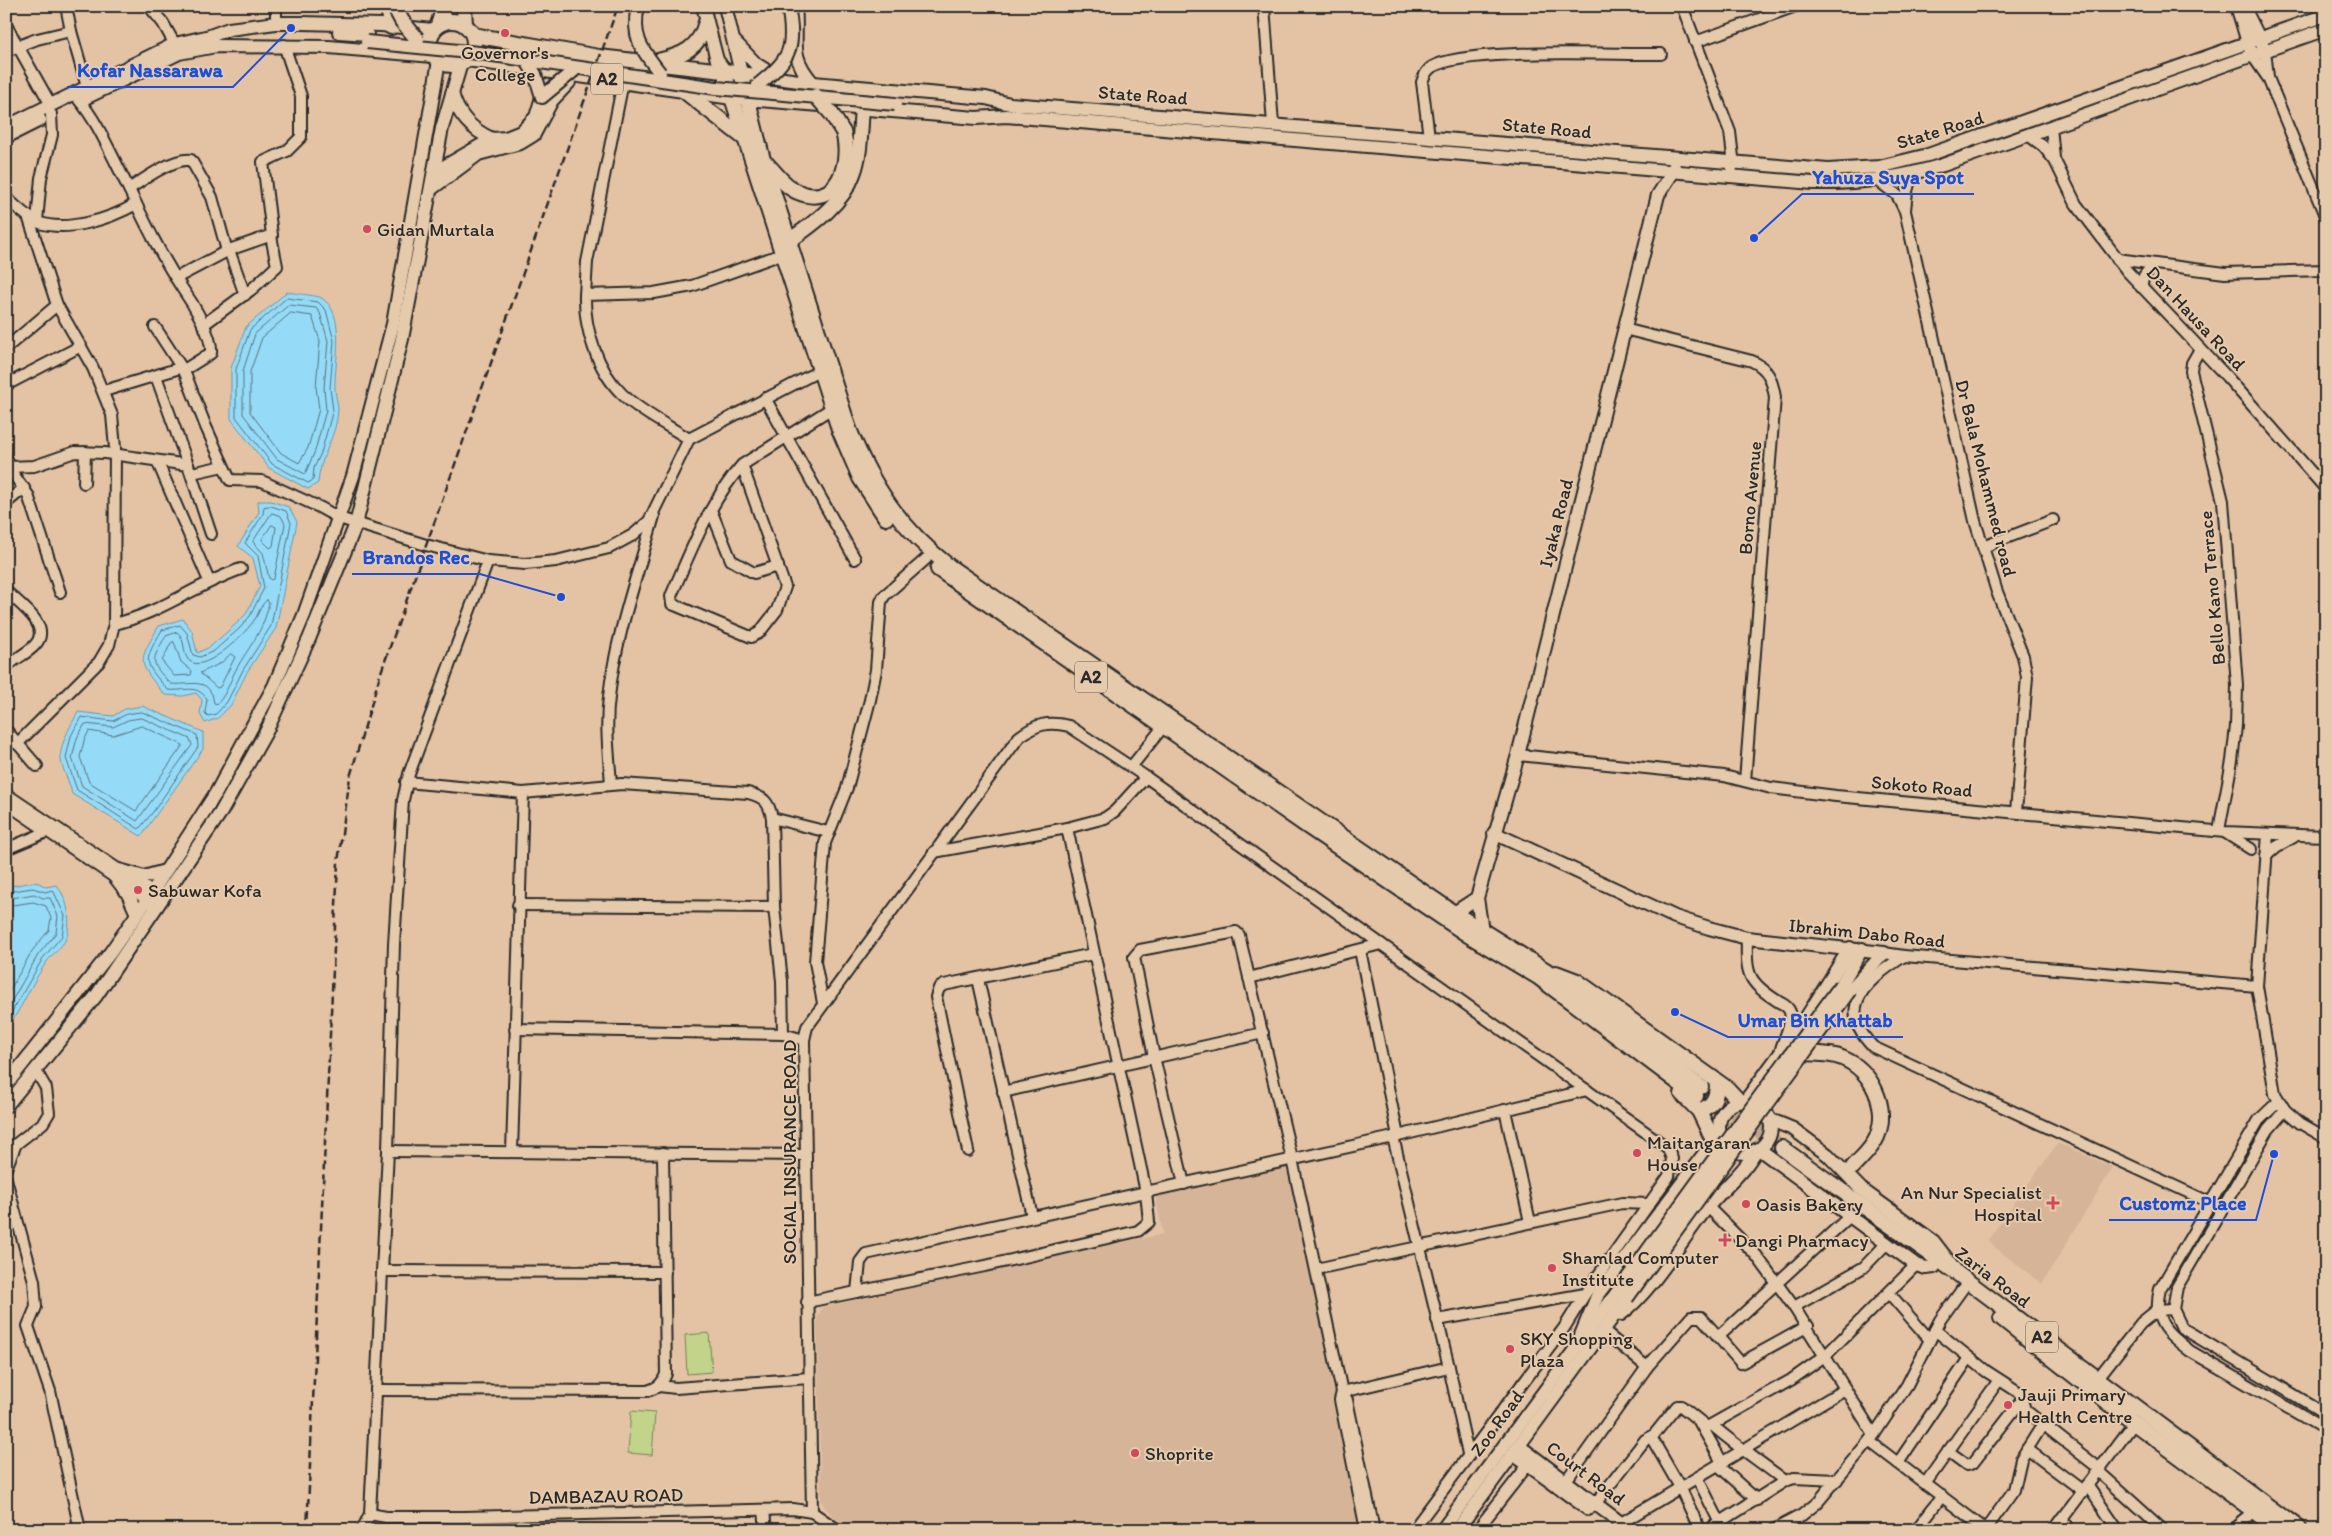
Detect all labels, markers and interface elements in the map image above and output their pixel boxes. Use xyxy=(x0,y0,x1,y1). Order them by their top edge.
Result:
marker: Governor's College xyxy=(499,27,511,39)
place label: Governor's College xyxy=(461,41,549,86)
callout: Kofar Nassarawa xyxy=(67,52,233,87)
text: Kofar Nassarawa xyxy=(77,58,224,82)
road number: A2 xyxy=(591,64,623,95)
street label: State Road xyxy=(1097,80,1189,110)
street label: State Road xyxy=(1894,106,1987,154)
street label: State Road xyxy=(1501,113,1593,143)
callout: Yahuza Suya Spot xyxy=(1802,159,1974,194)
text: Yahuza Suya Spot xyxy=(1811,165,1964,190)
place label: Gidan Murtala xyxy=(377,218,494,241)
marker: Gidan Murtala xyxy=(361,223,373,235)
street label: Dan Hausa Road xyxy=(2142,261,2251,376)
street label: Dr Bala Mohammed road xyxy=(1950,377,2022,579)
street label: Borno Avenue xyxy=(1734,440,1766,556)
street label: Iyaka Road xyxy=(1534,476,1578,570)
street label: Bello Kano Terrace xyxy=(2194,510,2230,666)
callout: Brandos Rec xyxy=(352,539,480,574)
text: Brandos Rec xyxy=(362,545,470,569)
road number: A2 xyxy=(1075,662,1107,692)
street label: Sokoto Road xyxy=(1870,770,1974,802)
place label: Sabuwar Kofa xyxy=(148,879,262,902)
marker: Sabuwar Kofa xyxy=(132,884,144,896)
street label: Ibrahim Dabo Road xyxy=(1788,913,1947,953)
callout: Umar Bin Khattab xyxy=(1728,1002,1903,1037)
text: Umar Bin Khattab xyxy=(1737,1008,1893,1032)
street label: SOCIAL INSURANCE ROAD xyxy=(778,1040,801,1264)
place label: Maitangaran House xyxy=(1647,1131,1751,1176)
marker: Maitangaran House xyxy=(1631,1147,1643,1159)
place label: An Nur Specialist Hospital xyxy=(1901,1181,2043,1226)
callout: Customz Place xyxy=(2109,1185,2256,1220)
text: Customz Place xyxy=(2119,1191,2247,1215)
place label: Oasis Bakery xyxy=(1756,1193,1863,1216)
marker: An Nur Specialist Hospital xyxy=(2046,1196,2060,1210)
marker: Oasis Bakery xyxy=(1740,1198,1752,1210)
place label: Dangi Pharmacy xyxy=(1735,1229,1868,1252)
marker: Dangi Pharmacy xyxy=(1719,1234,1731,1246)
street label: Zaria Road xyxy=(1951,1241,2036,1313)
place label: Shamlad Computer Institute xyxy=(1562,1246,1719,1291)
marker: Shamlad Computer Institute xyxy=(1546,1262,1558,1274)
road number: A2 xyxy=(2026,1321,2058,1352)
place label: SKY Shopping Plaza xyxy=(1520,1327,1633,1372)
marker: SKY Shopping Plaza xyxy=(1504,1343,1516,1355)
place label: Jauji Primary Health Centre xyxy=(2018,1383,2132,1428)
street label: Zoo Road xyxy=(1465,1385,1529,1461)
marker: Jauji Primary Health Centre xyxy=(2002,1399,2014,1411)
street label: Court Road xyxy=(1542,1436,1631,1511)
place label: Shoprite xyxy=(1145,1442,1214,1465)
marker: Shoprite xyxy=(1129,1447,1141,1459)
street label: DAMBAZAU ROAD xyxy=(529,1483,683,1509)

